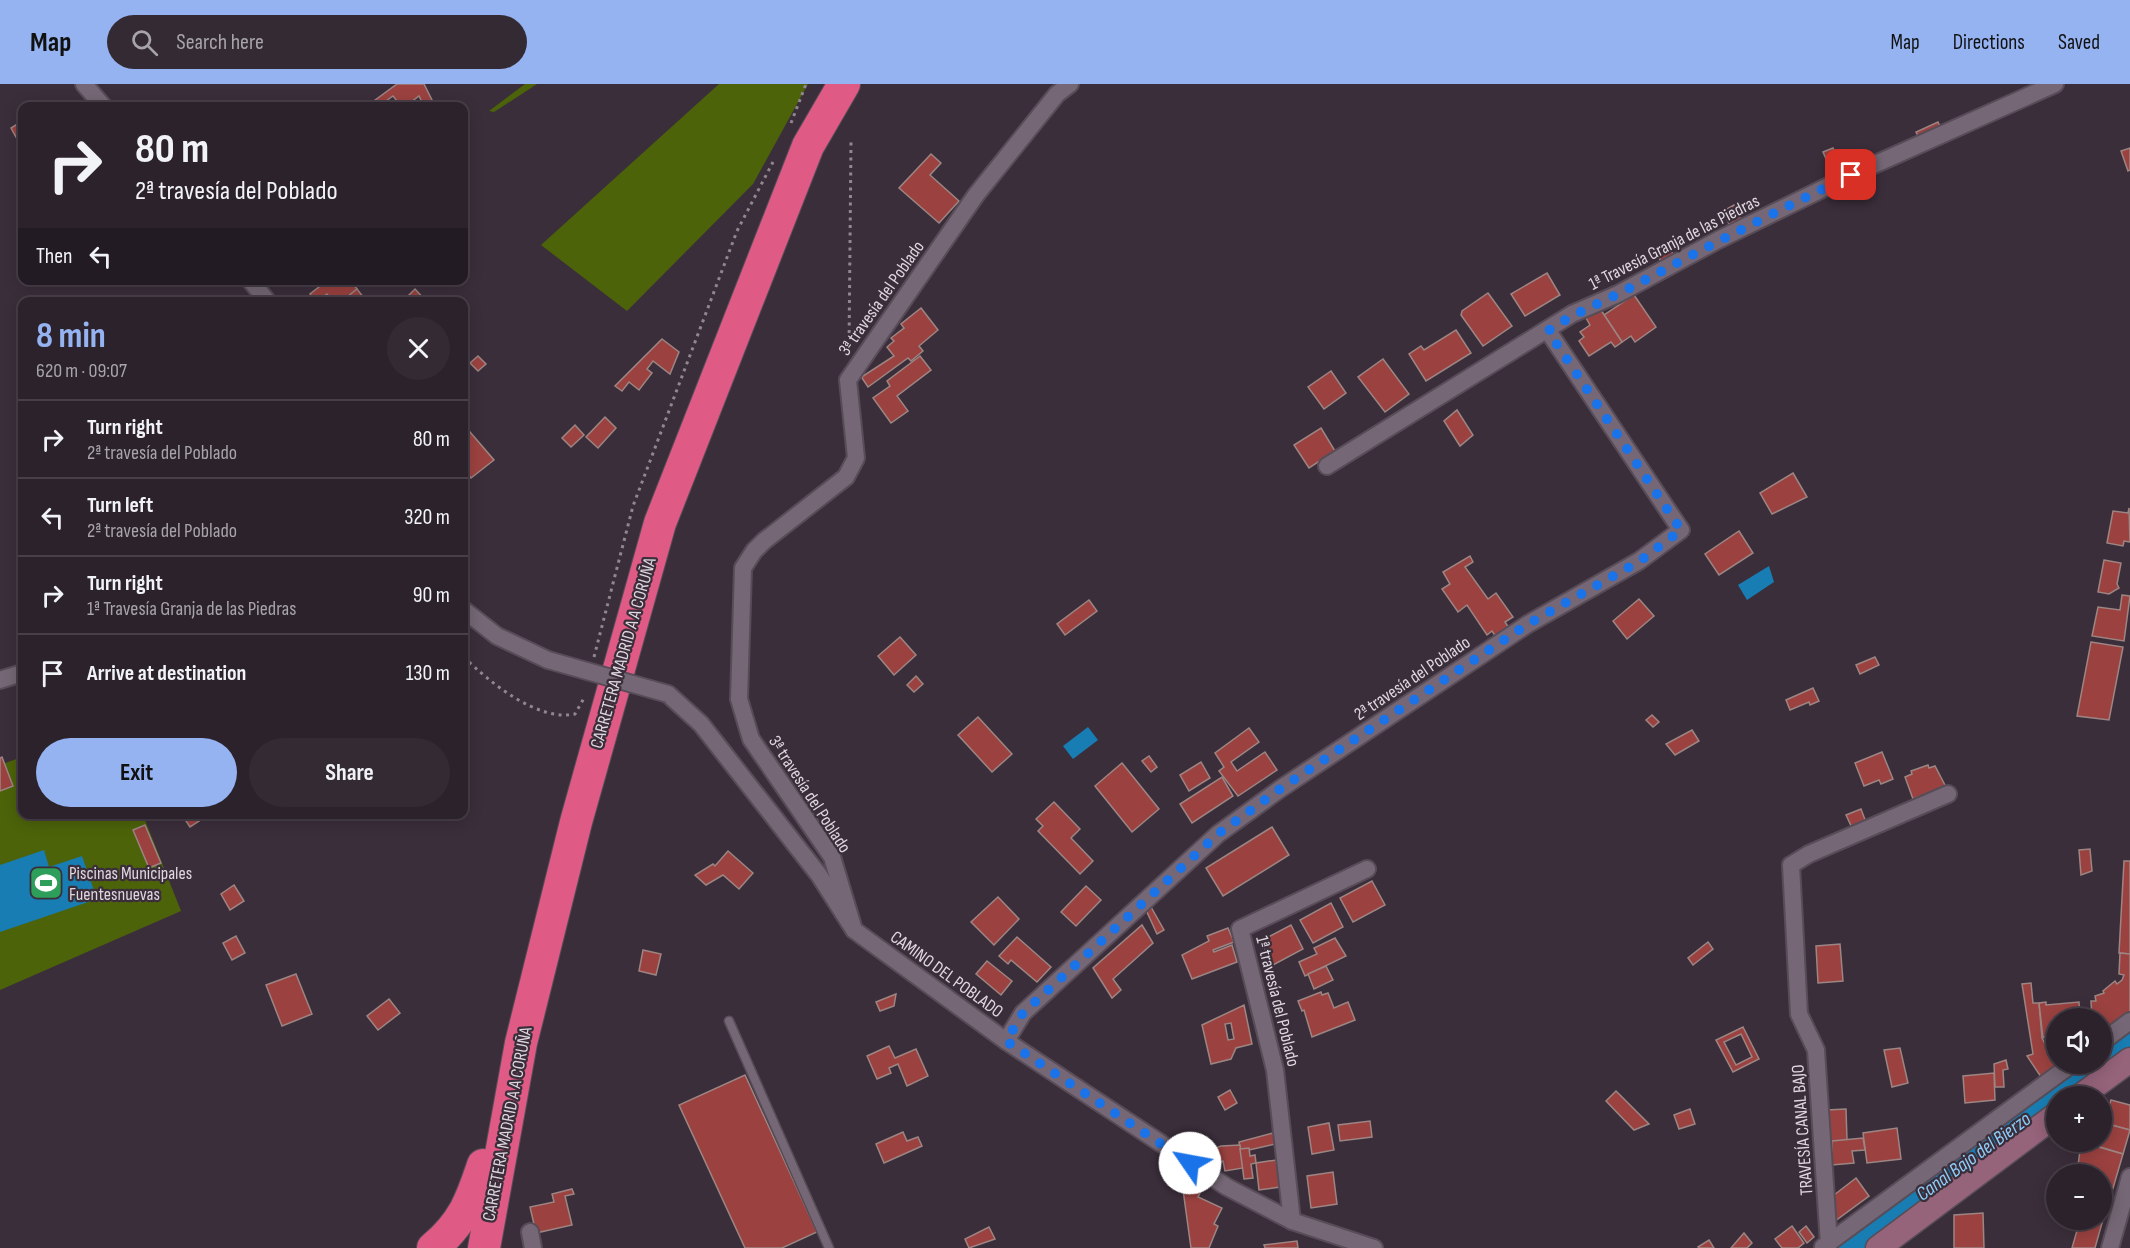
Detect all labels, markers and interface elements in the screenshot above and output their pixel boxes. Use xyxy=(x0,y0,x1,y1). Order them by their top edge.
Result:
search box xyxy=(107,15,527,69)
text: Map xyxy=(30,26,71,59)
icon: search xyxy=(128,26,161,59)
text: Search here xyxy=(176,29,264,56)
text: Map xyxy=(1890,30,1920,55)
text: Directions xyxy=(1953,30,2025,55)
text: Saved xyxy=(2058,30,2100,55)
text: 80 m xyxy=(135,124,209,175)
icon: right xyxy=(36,126,114,204)
pin xyxy=(1825,149,1876,200)
icon: arrive xyxy=(1834,158,1867,191)
text: 2ª travesía del Poblado xyxy=(135,175,338,207)
street label: 1ª Travesía Granja de las Piedras xyxy=(1585,190,1763,295)
street label: 3ª travesía del Poblado xyxy=(834,237,929,360)
icon: left xyxy=(84,240,117,273)
text: Then xyxy=(36,243,72,270)
text: 8 min xyxy=(36,315,106,358)
button: close xyxy=(387,317,450,380)
text: 620 m · 09:07 xyxy=(36,359,127,383)
text: Turn right xyxy=(87,414,163,441)
icon: right xyxy=(36,423,69,456)
text: 80 m xyxy=(413,426,450,453)
text: 2ª travesía del Poblado xyxy=(87,441,237,465)
text: Turn left xyxy=(87,492,153,519)
icon: left xyxy=(36,501,69,534)
text: 320 m xyxy=(404,504,450,531)
text: 2ª travesía del Poblado xyxy=(87,519,237,543)
street label: CARRETERA MADRID A A CORUÑA xyxy=(586,555,661,751)
text: Turn right xyxy=(87,570,163,597)
icon: right xyxy=(36,579,69,612)
text: 90 m xyxy=(413,582,450,609)
text: 1ª Travesía Granja de las Piedras xyxy=(87,597,297,621)
street label: 2ª travesía del Poblado xyxy=(1350,632,1474,725)
icon: arrive xyxy=(36,657,69,690)
text: Arrive at destination xyxy=(87,660,246,687)
text: 130 m xyxy=(406,660,450,687)
street label: 3ª travesía del Poblado xyxy=(764,732,855,857)
button: Exit xyxy=(36,738,237,807)
button: Share xyxy=(249,738,450,807)
place label: Piscinas Municipales Fuentesnuevas xyxy=(69,863,192,905)
sports icon: Piscinas Municipales Fuentesnuevas xyxy=(28,865,64,901)
street label: CAMINO DEL POBLADO xyxy=(886,926,1007,1022)
street label: 1ª travesía del Poblado xyxy=(1251,934,1304,1069)
map controls xyxy=(2046,1008,2112,1230)
button: sound xyxy=(2046,1008,2112,1074)
street label: CARRETERA MADRID A A CORUÑA xyxy=(478,1025,537,1223)
street label: TRAVESÍA CANAL BAJO xyxy=(1787,1064,1818,1196)
button: + xyxy=(2046,1086,2112,1152)
water label: Canal Bajo del Bierzo xyxy=(1912,1107,2036,1206)
position arrow xyxy=(1158,1131,1222,1195)
button: − xyxy=(2046,1164,2112,1230)

